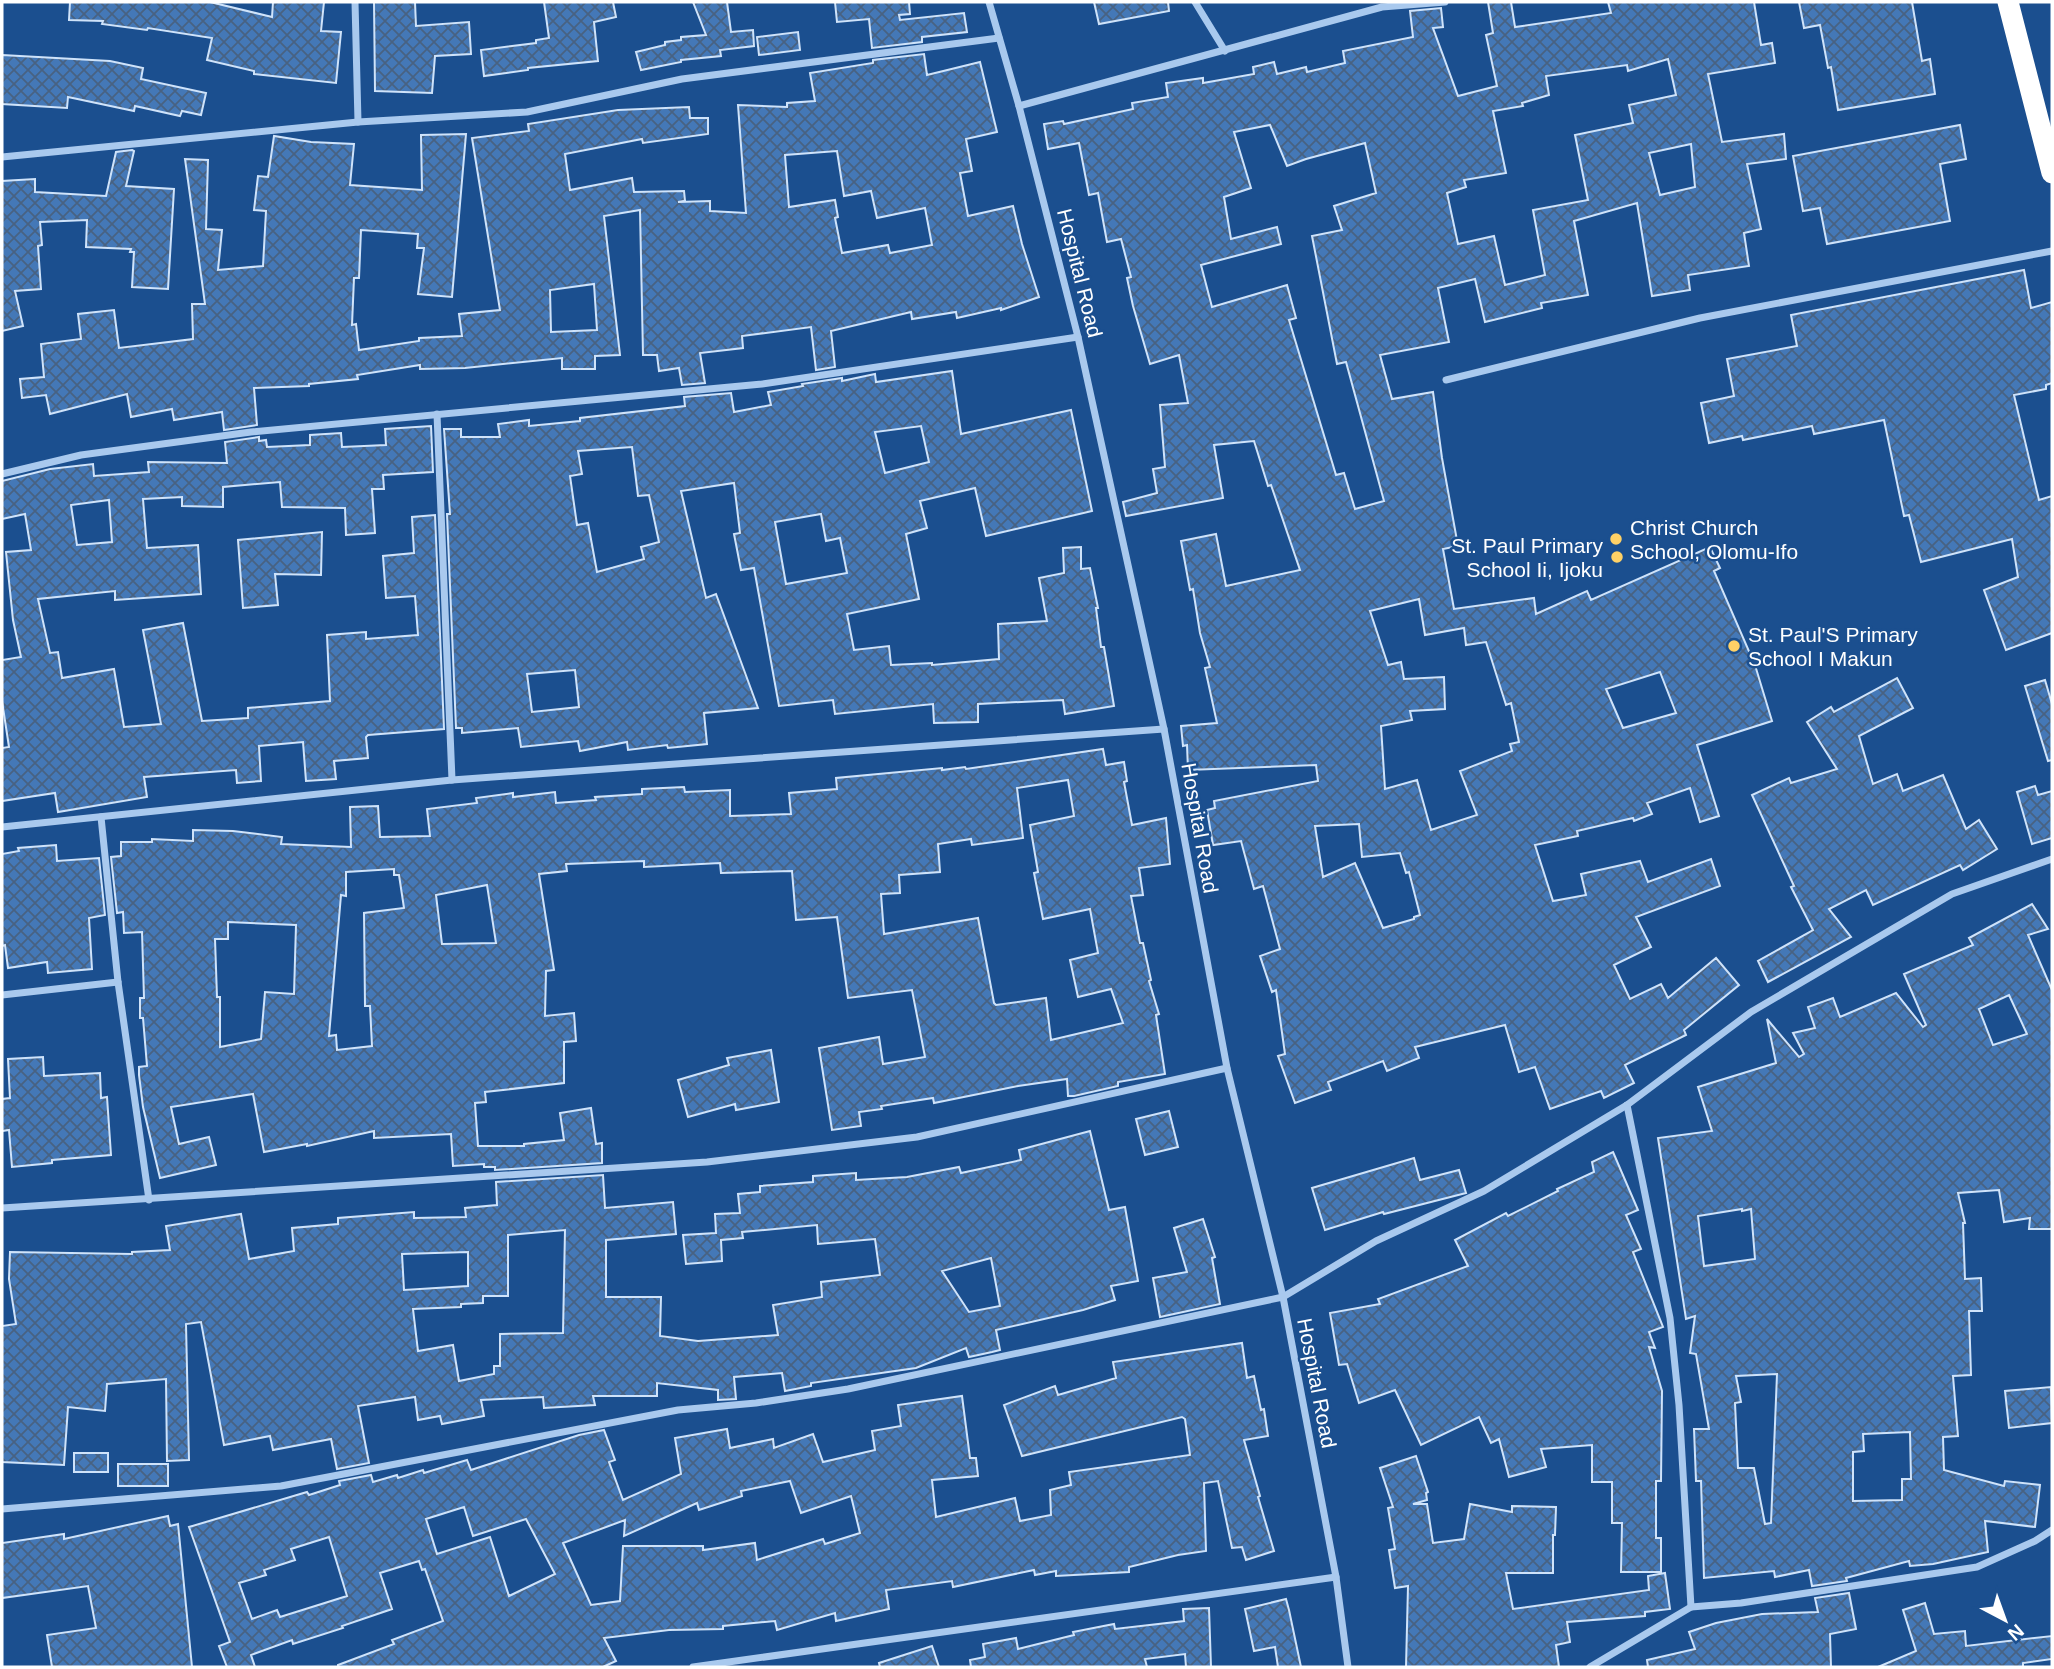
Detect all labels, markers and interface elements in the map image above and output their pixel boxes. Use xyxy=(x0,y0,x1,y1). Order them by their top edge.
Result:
street label: Hospital Road xyxy=(1053,206,1107,340)
place label: Christ Church School, Olomu-Ifo xyxy=(1630,516,1798,563)
marker: Christ Church School, Olomu-Ifo xyxy=(1608,531,1624,547)
place label: St. Paul Primary School Ii, Ijoku xyxy=(1451,534,1603,581)
marker: St. Paul Primary School Ii, Ijoku xyxy=(1609,549,1625,565)
place label: St. Paul'S Primary School I Makun xyxy=(1748,623,1918,670)
marker: St. Paul'S Primary School I Makun xyxy=(1726,638,1742,654)
street label: Hospital Road xyxy=(1177,761,1223,895)
street label: Hospital Road xyxy=(1293,1316,1341,1450)
north arrow xyxy=(1970,1585,2040,1655)
text: N xyxy=(2004,1620,2028,1645)

